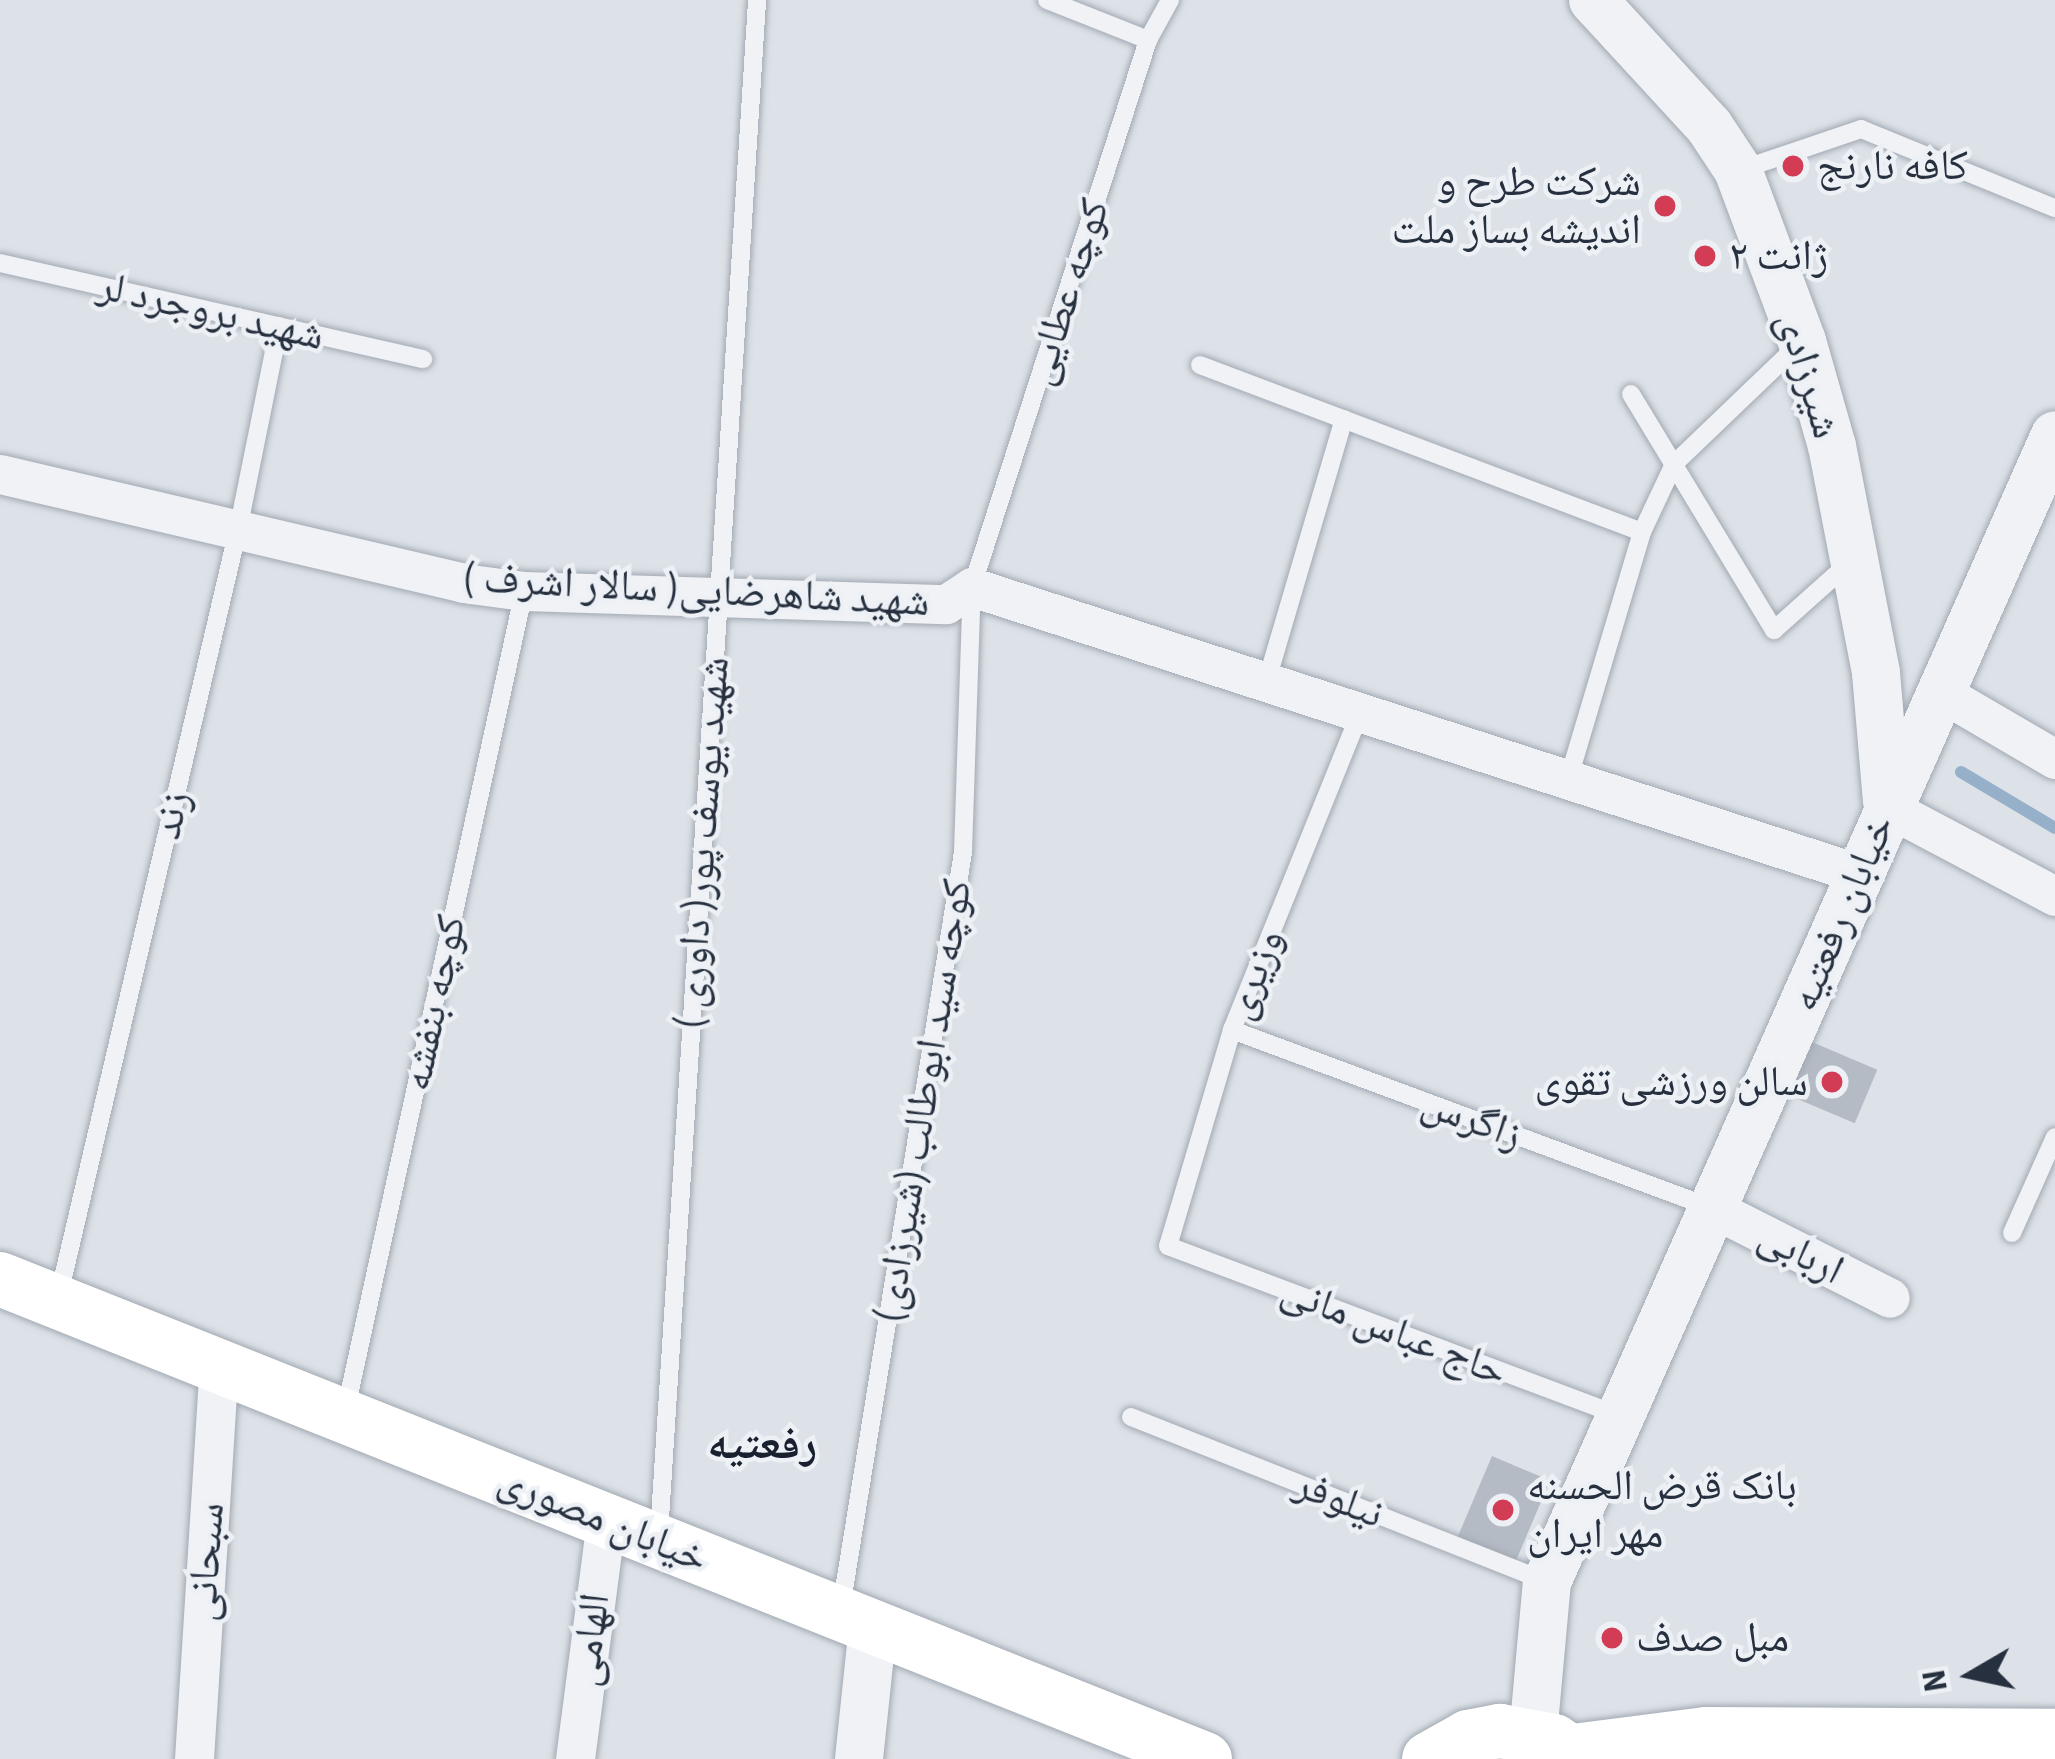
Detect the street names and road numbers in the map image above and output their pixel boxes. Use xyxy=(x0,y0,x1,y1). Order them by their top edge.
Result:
street label: کوچه عطایی xyxy=(1013,193,1121,391)
street label: شهید بروجرد لر xyxy=(93,261,329,361)
street label: شیرزادی xyxy=(1766,306,1852,444)
street label: شهید شاهرضایی( سالار اشرف ) xyxy=(461,553,931,627)
street label: شهید یوسف پور( داوری ) xyxy=(664,655,740,1031)
street label: زند xyxy=(141,786,201,844)
street label: خیابان رفعتیه xyxy=(1778,807,1906,1019)
street label: کوچه سید ابوطالب (شیرزادی) xyxy=(863,876,983,1326)
street label: کوچه بنفشه xyxy=(391,911,477,1095)
street label: وزیری xyxy=(1213,921,1295,1027)
street label: زاگرس xyxy=(1415,1078,1529,1160)
street label: اربابی xyxy=(1750,1210,1852,1296)
street label: حاج عباس مانی xyxy=(1274,1265,1514,1397)
street label: خیابان مصوری xyxy=(491,1454,715,1584)
street label: نیلوفر xyxy=(1287,1459,1391,1539)
street label: سبحانی xyxy=(177,1501,235,1623)
street label: الهامی xyxy=(559,1591,621,1689)

